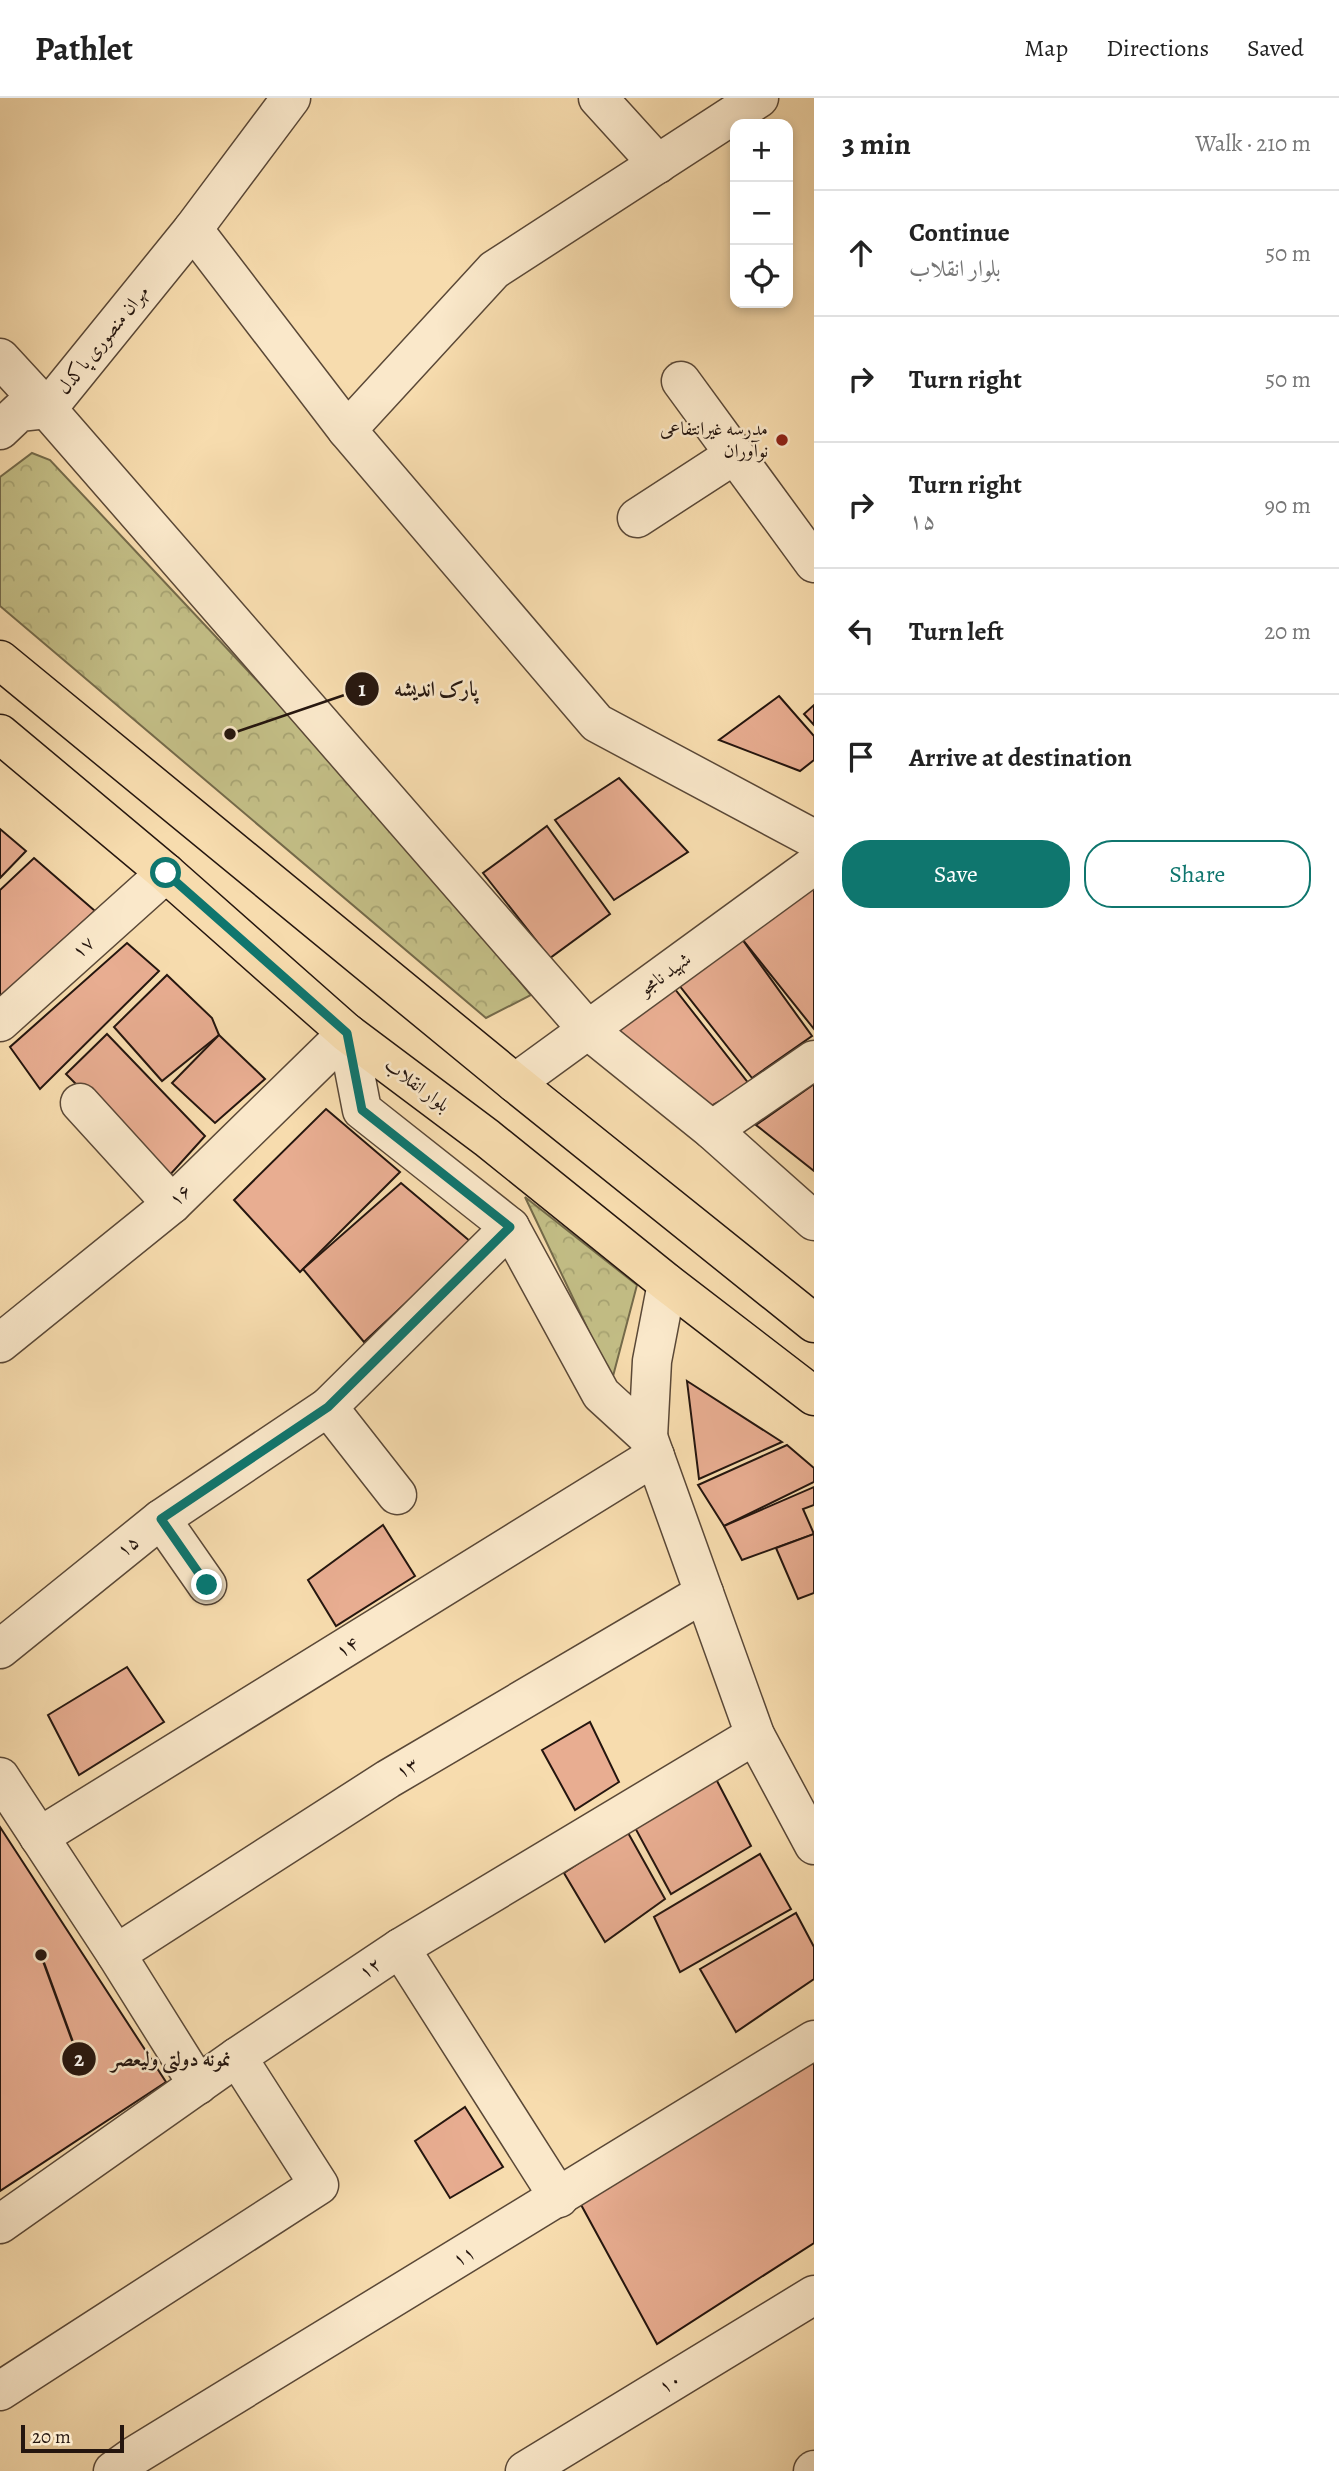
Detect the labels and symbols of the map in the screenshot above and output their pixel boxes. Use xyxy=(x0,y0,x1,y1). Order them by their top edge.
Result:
street label: مهران منصوری پاکدل xyxy=(51,280,155,400)
place label: مدرسه غیرانتفاعی نوآوران xyxy=(660,416,768,464)
marker: مدرسه غیرانتفاعی نوآوران xyxy=(774,432,790,448)
callout: پارک اندیشه xyxy=(345,668,492,710)
text: 1 xyxy=(358,675,366,703)
text: پارک اندیشه xyxy=(394,675,480,704)
route start xyxy=(150,857,181,888)
street label: ۱۷ xyxy=(66,930,100,964)
street label: شهید نامجو xyxy=(632,946,696,1003)
street label: بلوار انقلاب xyxy=(379,1052,455,1118)
street label: ۱۶ xyxy=(163,1178,197,1212)
street label: ۱۵ xyxy=(111,1529,145,1563)
route end xyxy=(191,1569,222,1600)
street label: ۱۴ xyxy=(331,1630,363,1664)
street label: ۱۳ xyxy=(391,1751,423,1785)
street label: ۱۲ xyxy=(354,1951,386,1985)
callout: نمونه دولتی ولیعصر xyxy=(62,2038,245,2080)
text: 2 xyxy=(74,2045,84,2073)
text: نمونه دولتی ولیعصر xyxy=(108,2045,231,2074)
street label: ۱۱ xyxy=(448,2239,480,2273)
street label: ۱۰ xyxy=(654,2366,686,2400)
scale bar xyxy=(21,2422,124,2454)

